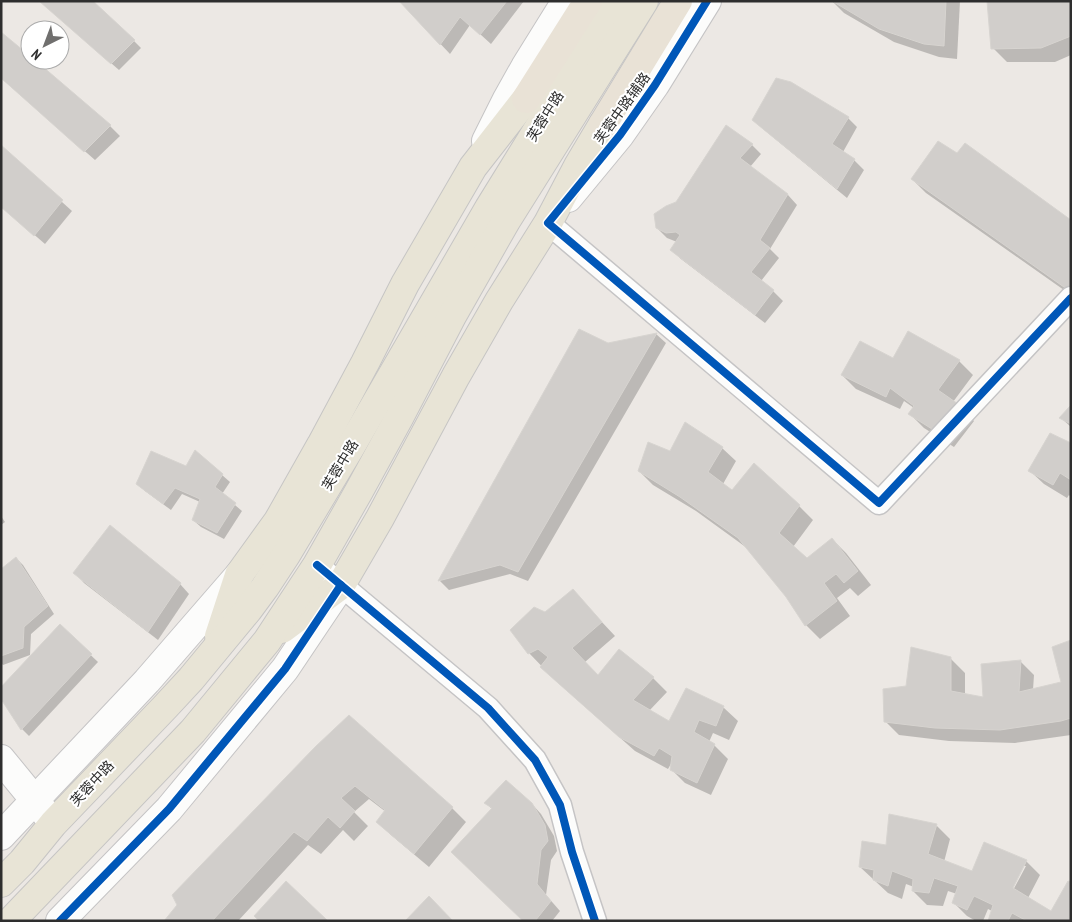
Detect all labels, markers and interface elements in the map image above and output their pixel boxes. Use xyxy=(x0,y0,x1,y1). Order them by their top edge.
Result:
north arrow xyxy=(20,20,70,70)
text: N xyxy=(27,45,45,64)
street label: 芙蓉中路辅路 xyxy=(590,69,654,147)
street label: 芙蓉中路 xyxy=(523,87,567,145)
street label: 芙蓉中路 xyxy=(318,436,362,494)
street label: 芙蓉中路 xyxy=(66,756,118,810)

